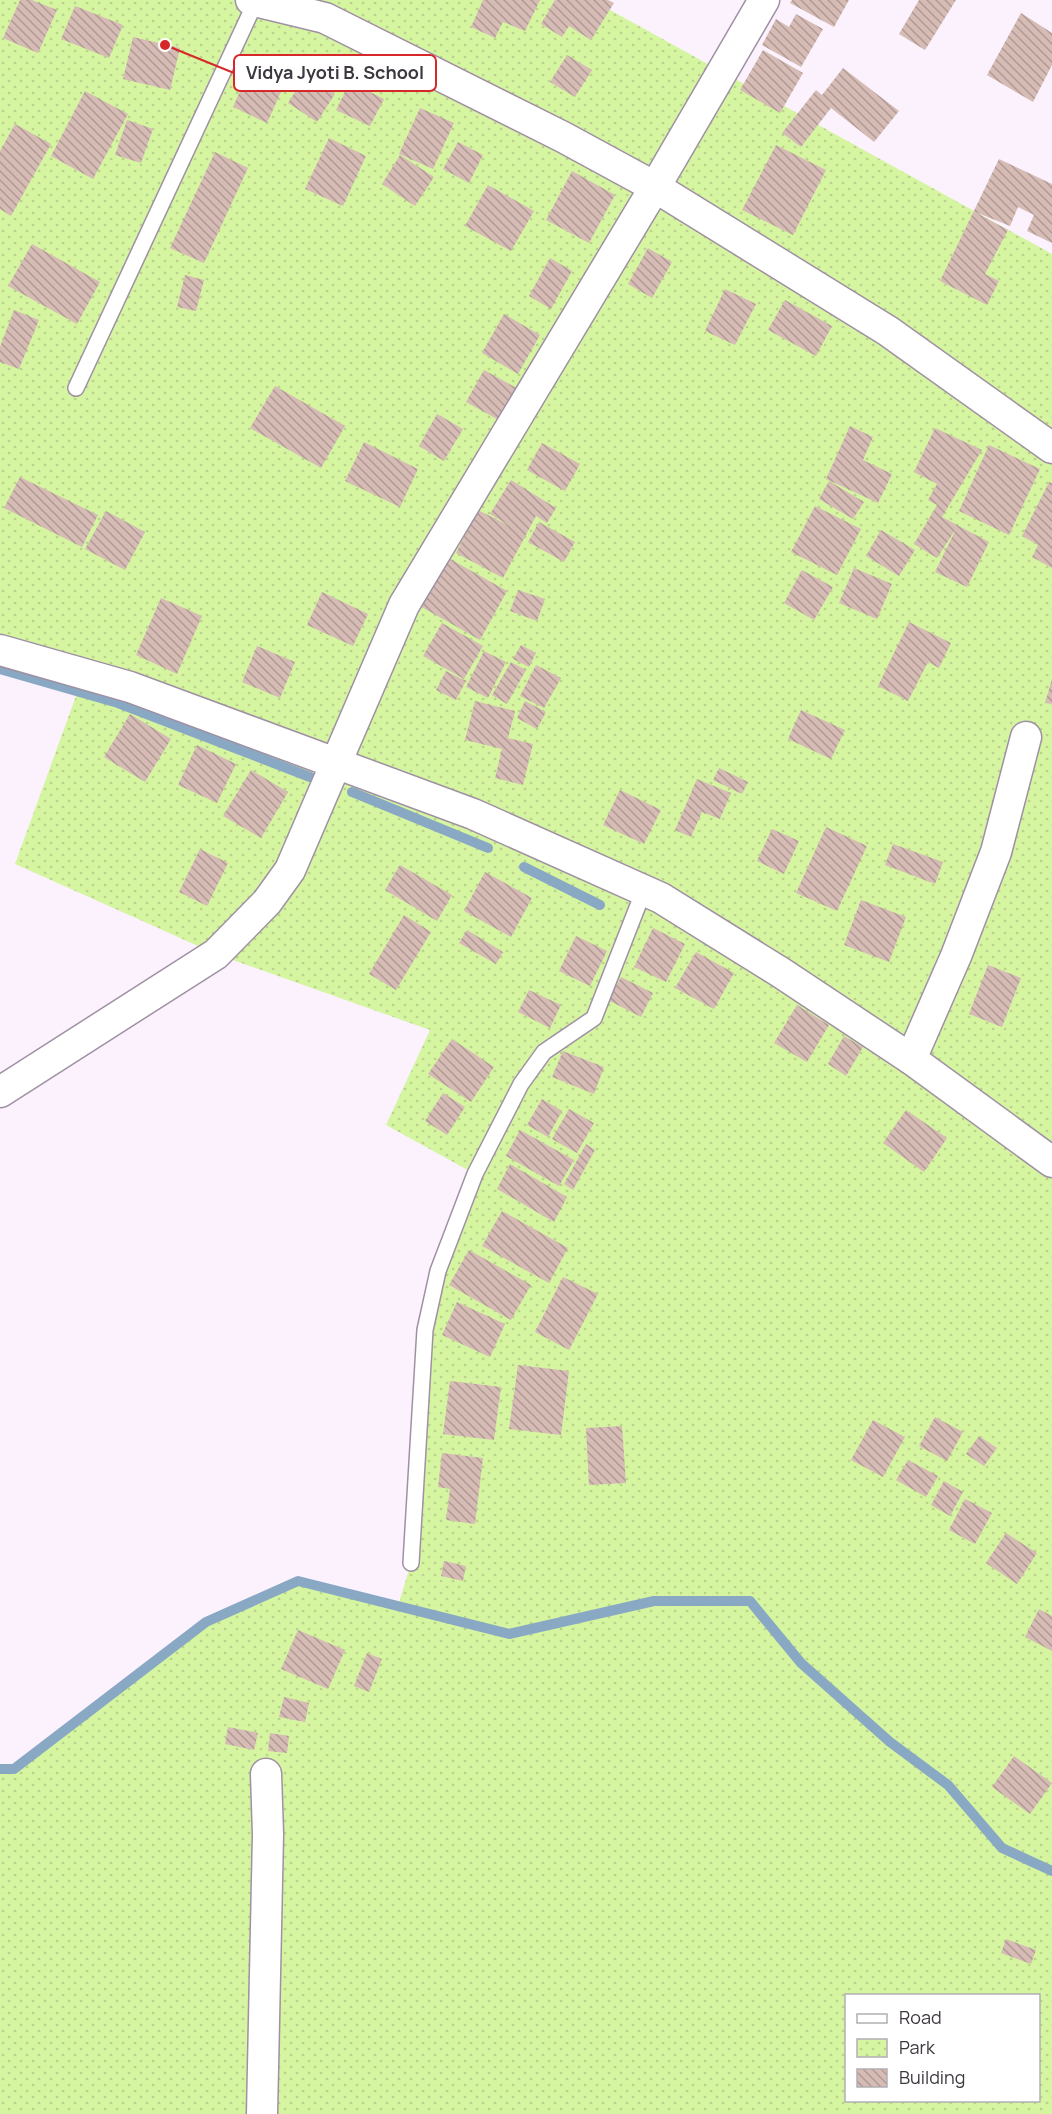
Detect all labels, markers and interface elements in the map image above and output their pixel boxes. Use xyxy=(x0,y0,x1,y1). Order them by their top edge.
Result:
callout: Vidya Jyoti B. School xyxy=(234,55,436,91)
text: Vidya Jyoti B. School xyxy=(246,60,424,84)
legend xyxy=(845,1994,1040,2102)
text: Road xyxy=(899,2005,942,2029)
text: Park xyxy=(899,2035,936,2059)
text: Building xyxy=(899,2065,965,2089)

